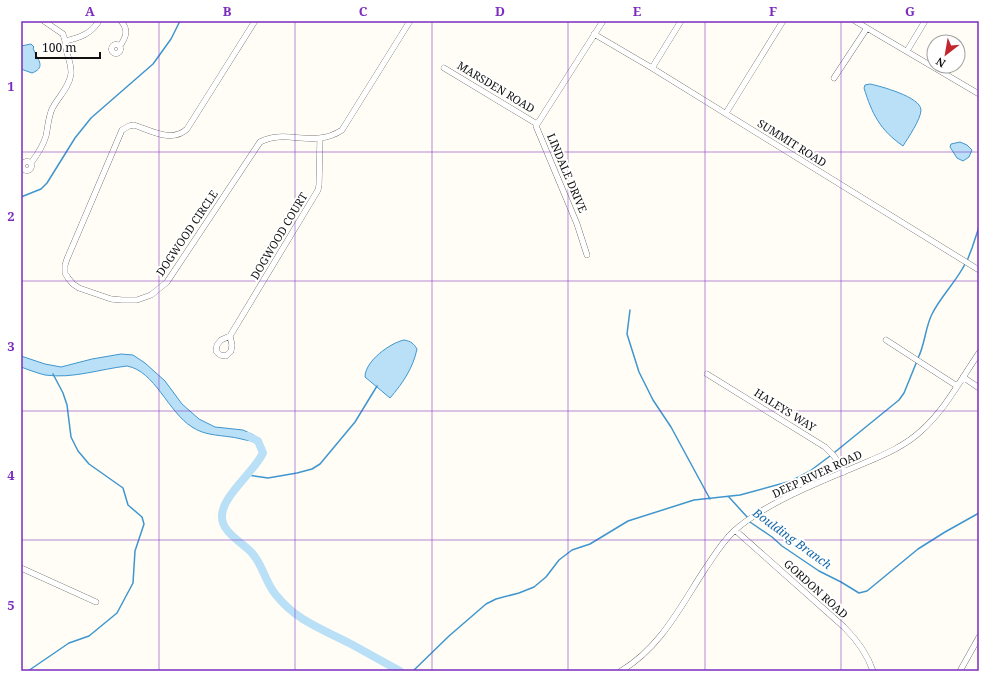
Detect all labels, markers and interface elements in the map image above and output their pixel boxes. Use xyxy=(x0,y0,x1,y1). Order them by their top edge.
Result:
text: A xyxy=(85,2,95,20)
text: B xyxy=(223,2,232,20)
text: C xyxy=(359,2,368,20)
text: D xyxy=(495,2,505,20)
text: E xyxy=(633,2,642,20)
text: F xyxy=(769,2,777,20)
text: G xyxy=(905,2,915,20)
scale bar xyxy=(36,34,100,60)
north arrow xyxy=(926,34,966,74)
text: 100 m xyxy=(42,39,77,56)
text: N xyxy=(933,54,948,72)
street label: MARSDEN ROAD xyxy=(455,57,538,116)
text: 1 xyxy=(7,77,15,95)
street label: SUMMIT ROAD xyxy=(755,115,830,170)
street label: LINDALE DRIVE xyxy=(544,131,591,215)
street label: DOGWOOD CIRCLE xyxy=(152,187,221,279)
street label: DOGWOOD COURT xyxy=(247,189,311,282)
text: 2 xyxy=(7,207,15,225)
text: 3 xyxy=(7,337,15,355)
street label: HALEYS WAY xyxy=(752,385,819,435)
street label: DEEP RIVER ROAD xyxy=(769,446,864,501)
text: 4 xyxy=(7,466,15,484)
water label: Boulding Branch xyxy=(749,504,835,573)
street label: GORDON ROAD xyxy=(781,556,852,621)
text: 5 xyxy=(7,596,15,614)

